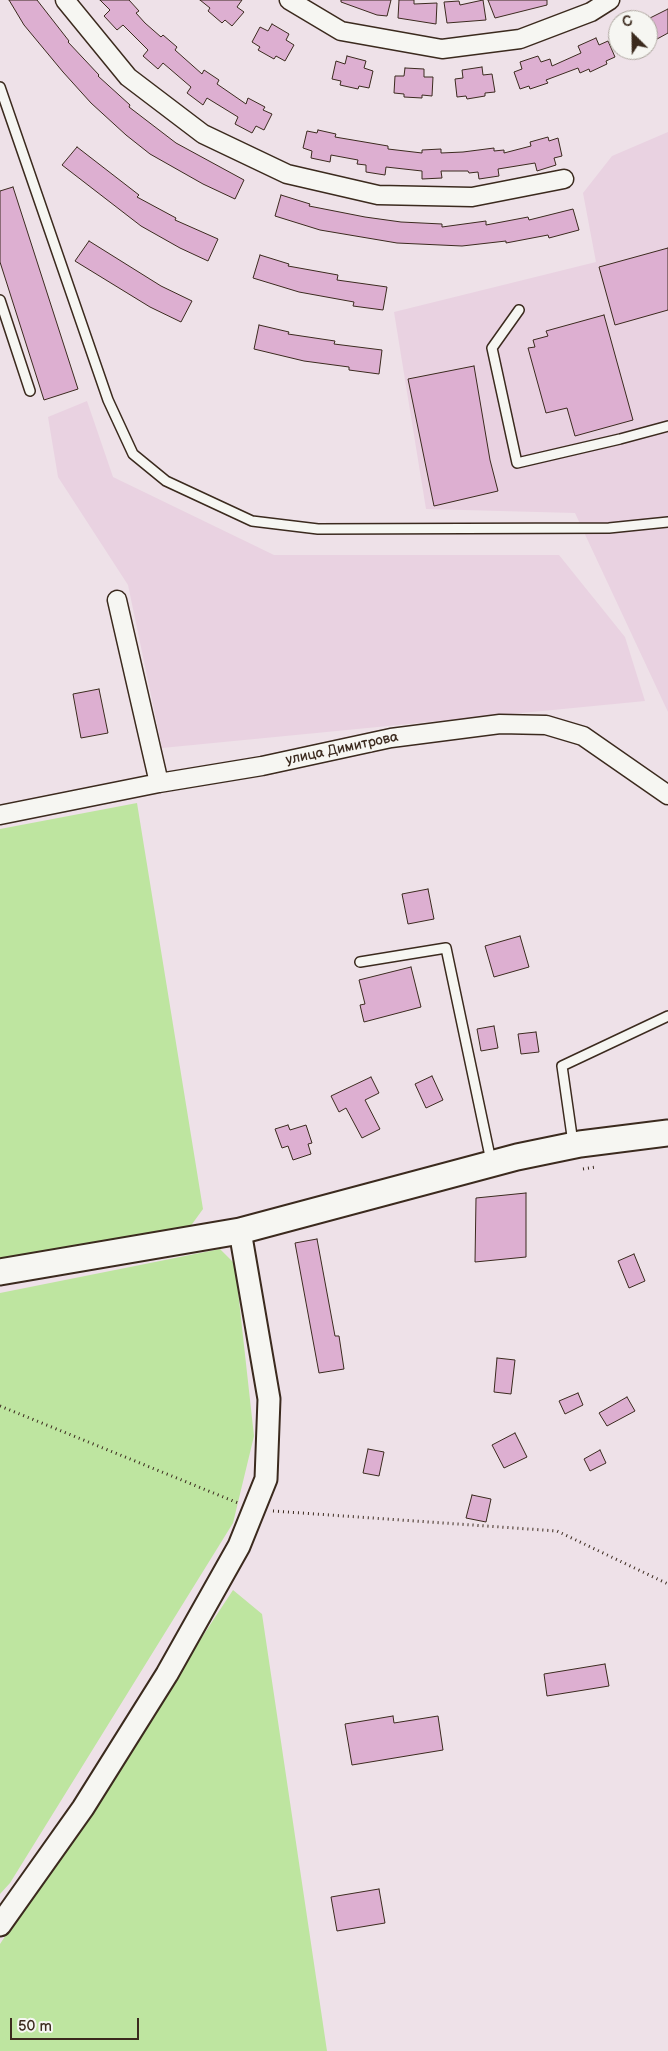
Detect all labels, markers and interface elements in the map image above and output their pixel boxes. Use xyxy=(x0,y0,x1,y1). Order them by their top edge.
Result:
north arrow xyxy=(608,10,658,60)
text: С xyxy=(620,12,635,31)
street label: улица Димитрова xyxy=(284,729,400,769)
scale bar xyxy=(12,2008,141,2040)
text: 50 m xyxy=(18,2017,52,2036)

